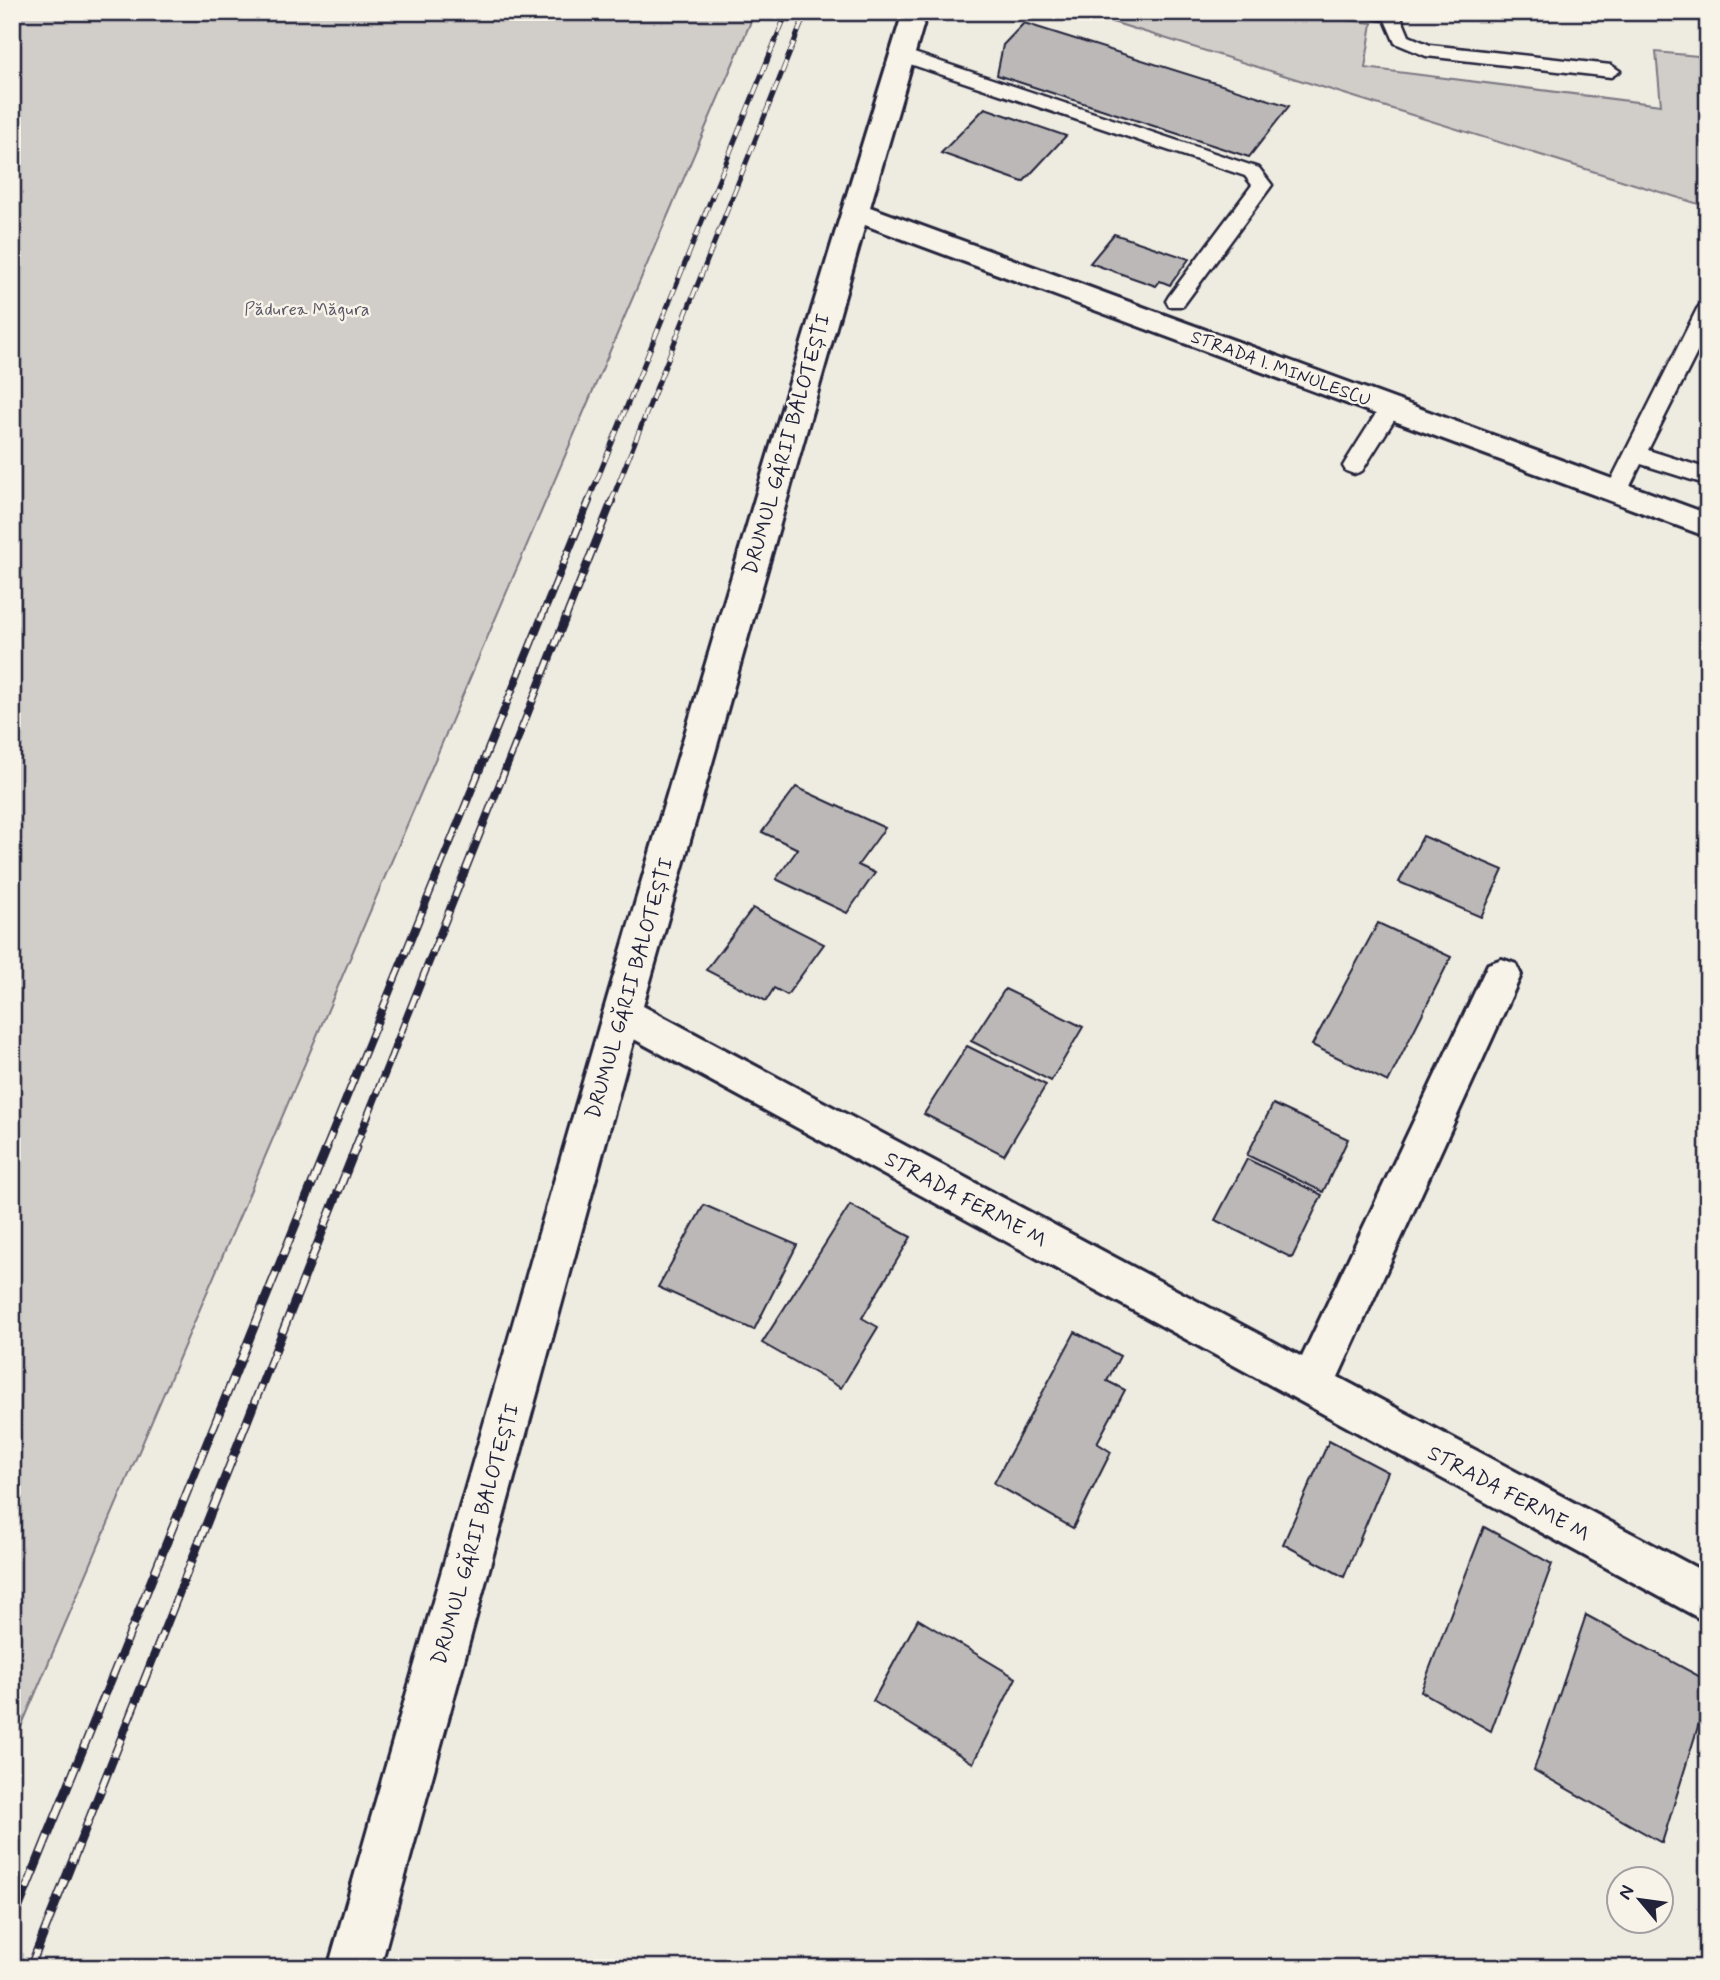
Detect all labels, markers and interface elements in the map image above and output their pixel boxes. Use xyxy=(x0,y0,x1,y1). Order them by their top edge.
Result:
park label: Pădurea Măgura xyxy=(244,298,370,322)
street label: DRUMUL GĂRII BALOTEȘTI xyxy=(736,310,838,578)
street label: STRADA I. MINULESCU xyxy=(1187,325,1374,413)
street label: DRUMUL GĂRII BALOTEȘTI xyxy=(579,854,681,1122)
street label: STRADA FERME M xyxy=(879,1145,1052,1255)
street label: DRUMUL GĂRII BALOTEȘTI xyxy=(425,1400,527,1668)
street label: STRADA FERME M xyxy=(1422,1439,1595,1549)
north arrow xyxy=(1604,1864,1674,1934)
text: N xyxy=(1612,1881,1640,1904)

